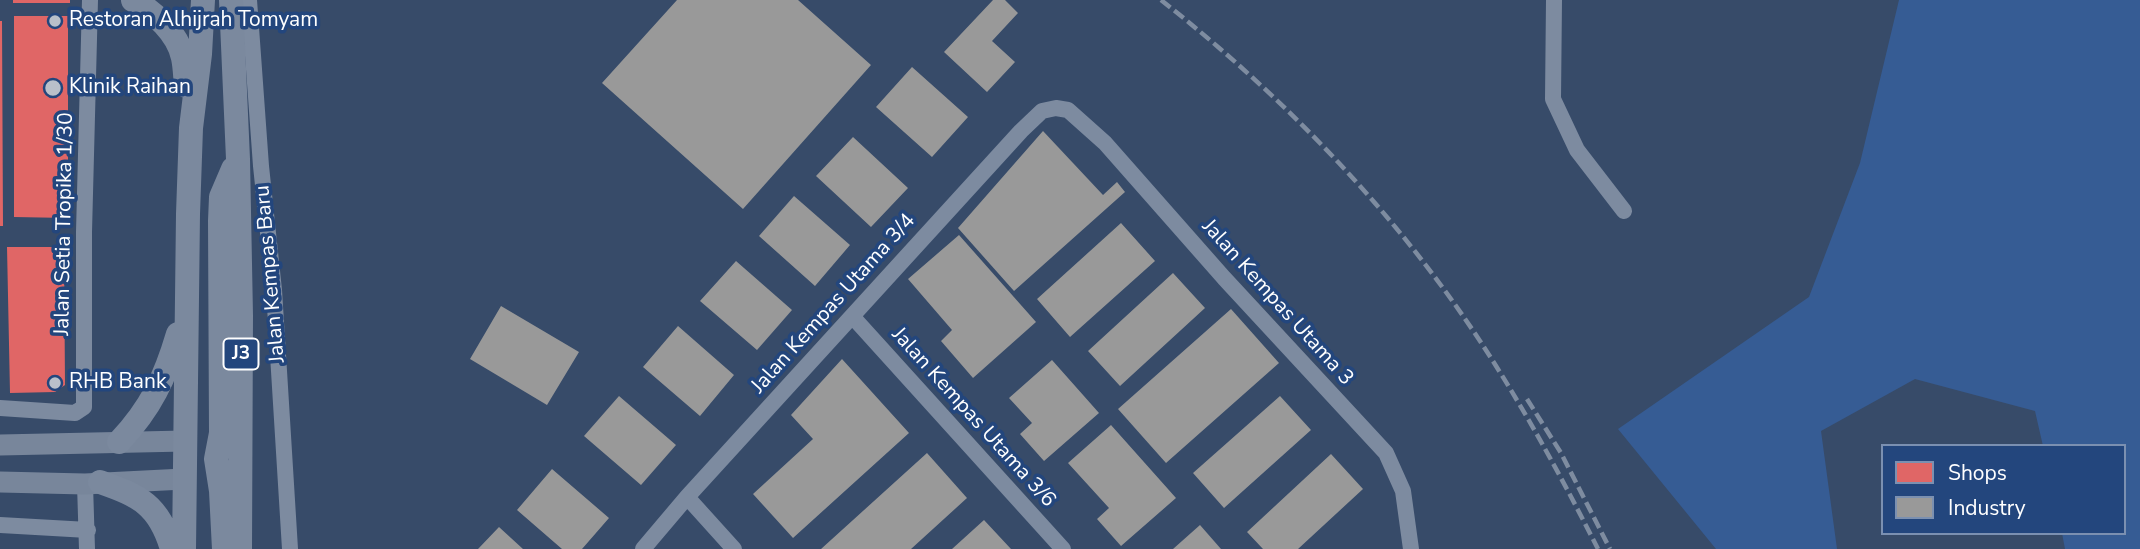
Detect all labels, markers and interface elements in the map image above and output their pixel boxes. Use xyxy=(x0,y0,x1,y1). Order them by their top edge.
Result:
place label: Restoran Alhijrah Tomyam xyxy=(69,8,318,34)
marker: Restoran Alhijrah Tomyam xyxy=(47,13,63,29)
place label: Klinik Raihan xyxy=(69,75,191,101)
marker: Klinik Raihan xyxy=(43,78,63,98)
street label: Jalan Setia Tropika 1/30 xyxy=(50,112,80,336)
street label: Jalan Kempas Baru xyxy=(251,184,291,364)
street label: Jalan Kempas Utama 3/4 xyxy=(747,209,921,399)
street label: Jalan Kempas Utama 3 xyxy=(1196,215,1358,391)
street label: Jalan Kempas Utama 3/6 xyxy=(886,323,1060,513)
road number: J3 xyxy=(224,338,258,370)
place label: RHB Bank xyxy=(69,370,166,396)
marker: RHB Bank xyxy=(47,375,63,391)
legend xyxy=(1881,444,2126,535)
text: Shops xyxy=(1948,459,2007,487)
text: Industry xyxy=(1948,494,2026,522)

